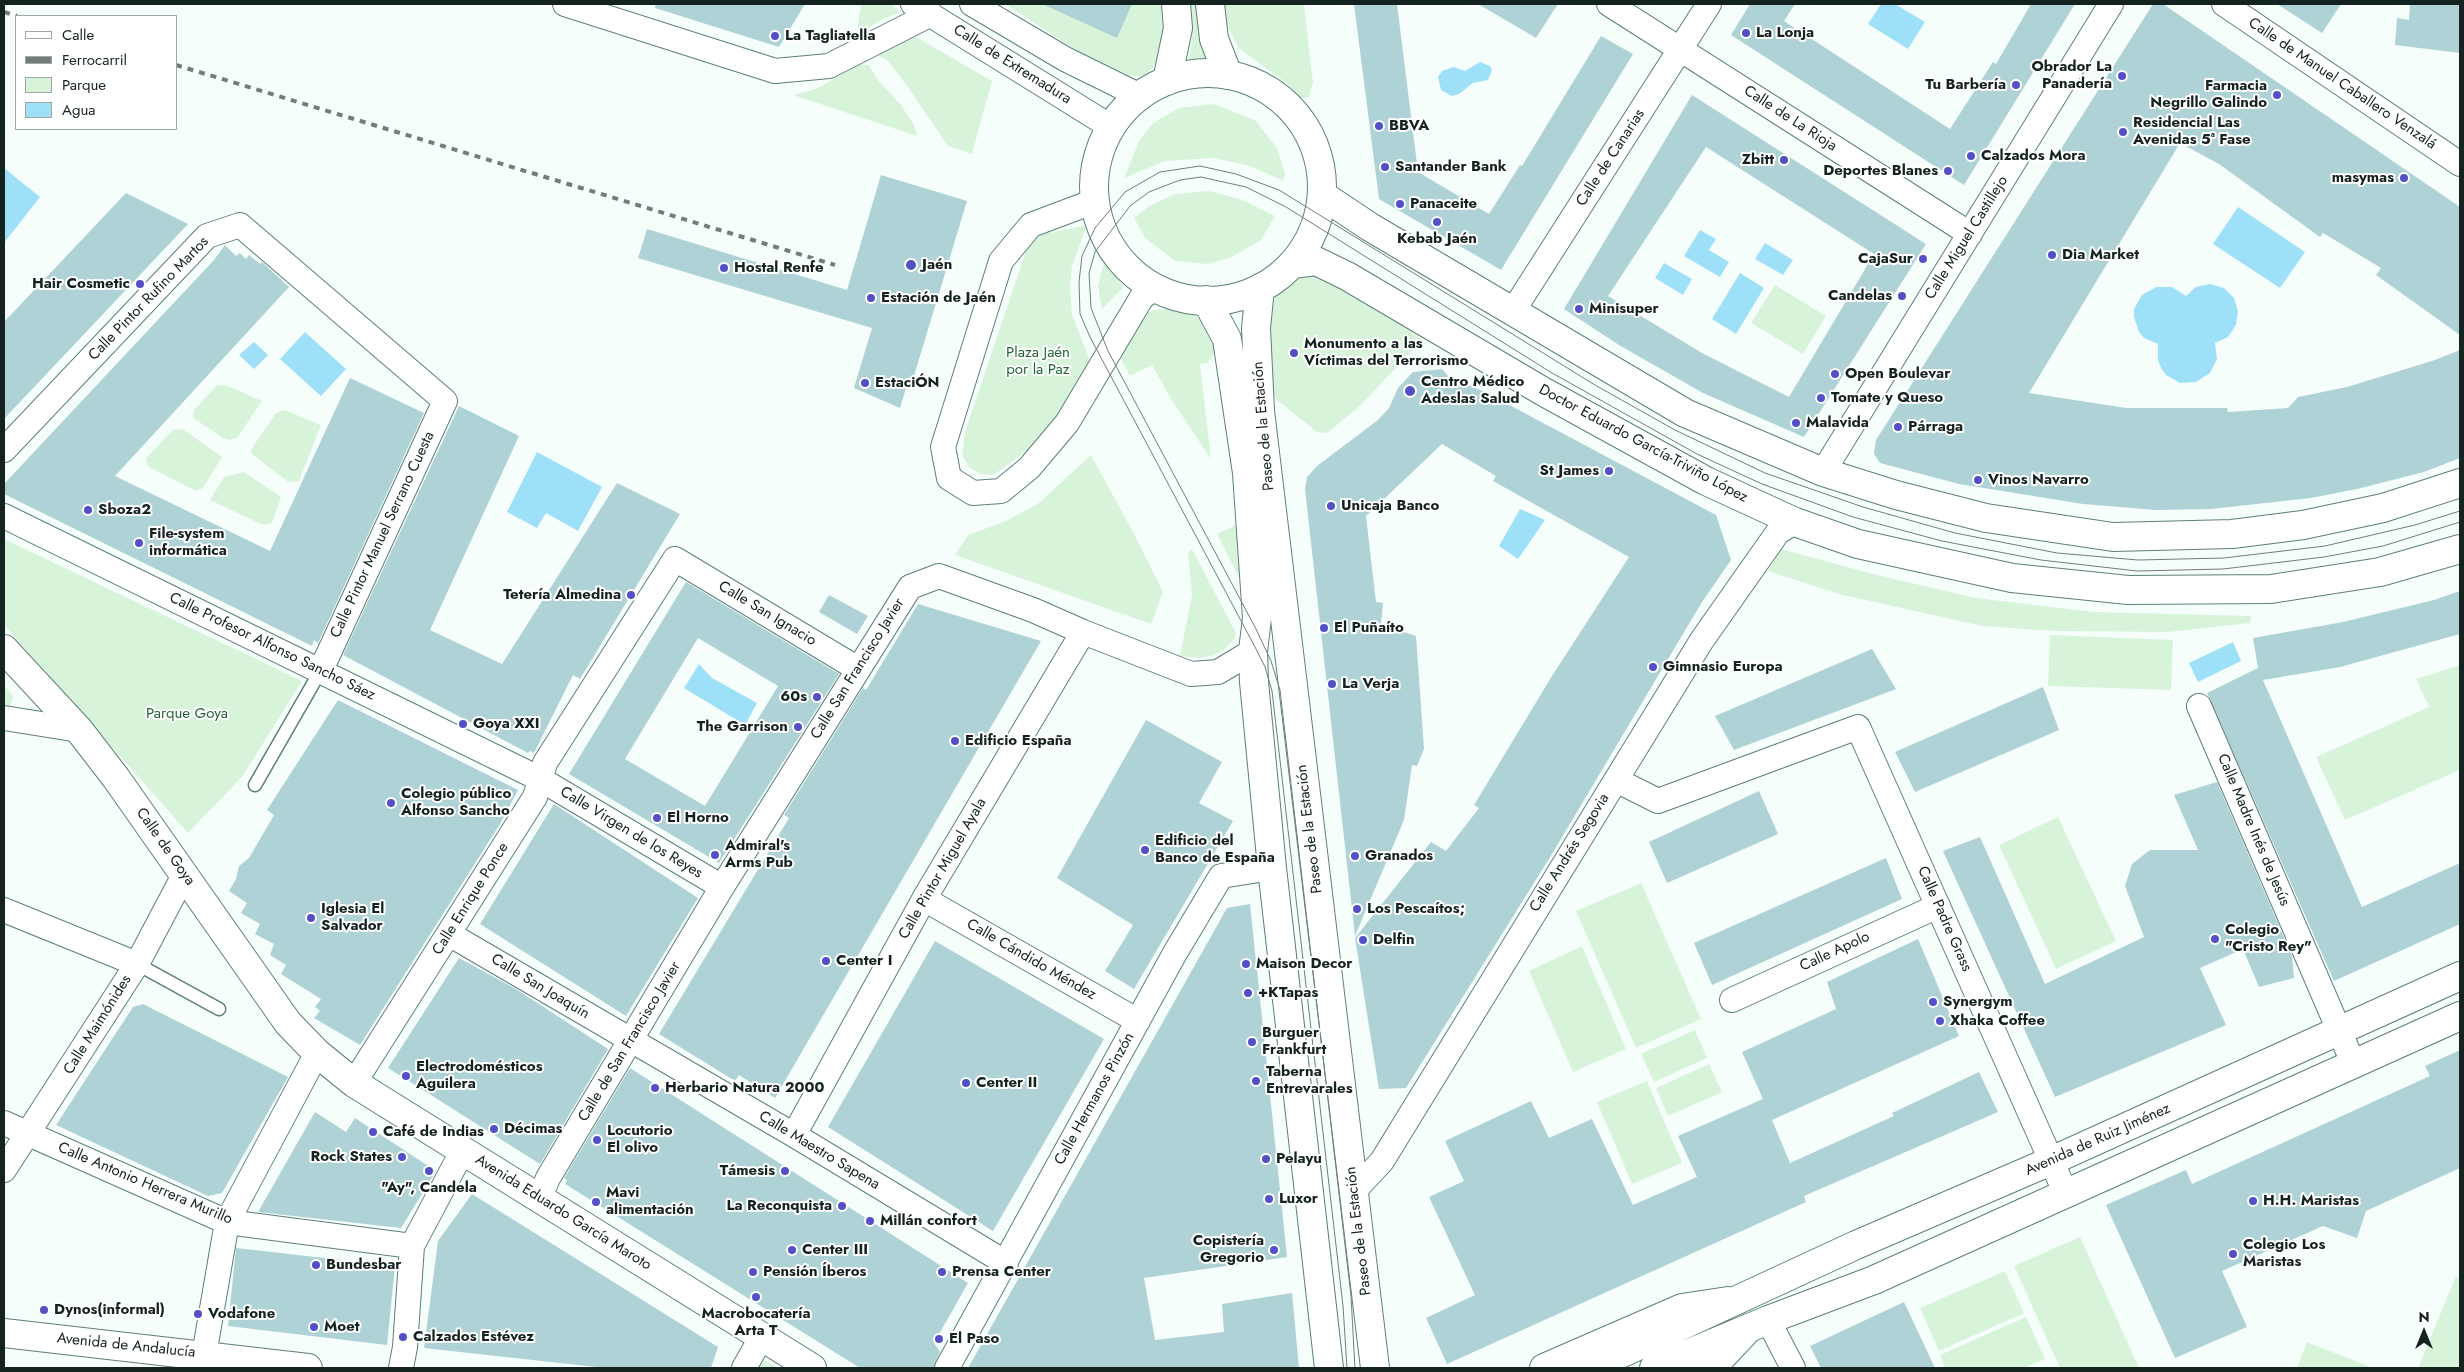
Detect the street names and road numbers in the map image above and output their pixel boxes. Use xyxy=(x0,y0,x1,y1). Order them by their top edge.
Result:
street label: Calle de Manuel Caballero Venzalá xyxy=(2245,14,2439,154)
street label: Calle de Extremadura xyxy=(950,21,1074,109)
street label: Calle de La Rioja xyxy=(1740,82,1840,156)
street label: Calle de Canarias xyxy=(1573,106,1649,210)
street label: Calle Miguel Castillejo xyxy=(1922,173,2012,303)
street label: Calle Pintor Rufino Martos xyxy=(85,233,213,365)
street label: Paseo de la Estación xyxy=(1249,361,1279,491)
street label: Doctor Eduardo García-Triviño López xyxy=(1535,381,1751,507)
street label: Calle Pintor Manuel Serrano Cuesta xyxy=(327,429,439,641)
street label: Calle San Ignacio xyxy=(715,578,819,650)
street label: Calle Profesor Alfonso Sancho Sáez xyxy=(166,589,378,705)
street label: Calle San Francisco Javier xyxy=(807,595,909,743)
street label: Calle Madre Inés de Jesús xyxy=(2213,751,2293,909)
street label: Paseo de la Estación xyxy=(1293,764,1327,894)
street label: Calle Virgen de los Reyes xyxy=(557,783,705,883)
street label: Calle Andrés Segovia xyxy=(1526,790,1614,916)
street label: Calle Pintor Miguel Ayala xyxy=(895,795,991,943)
street label: Calle de Goya xyxy=(132,805,198,889)
street label: Calle Enrique Ponce xyxy=(429,839,513,959)
street label: Calle Padre Grass xyxy=(1913,864,1975,974)
street label: Calle Cándido Méndez xyxy=(963,916,1099,1004)
street label: Calle Apolo xyxy=(1797,928,1873,976)
street label: Calle San Joaquín xyxy=(488,951,592,1023)
street label: Calle de San Francisco Javier xyxy=(575,959,685,1125)
street label: Calle Maimónides xyxy=(60,972,136,1078)
street label: Calle Hermanos Pinzón xyxy=(1051,1030,1139,1168)
street label: Avenida de Ruiz Jiménez xyxy=(2023,1100,2173,1180)
street label: Calle Maestro Sapena xyxy=(755,1108,883,1194)
street label: Calle Antonio Herrera Murillo xyxy=(55,1139,235,1229)
street label: Avenida Eduardo García Maroto xyxy=(472,1151,654,1275)
street label: Paseo de la Estación xyxy=(1342,1166,1376,1296)
street label: Avenida de Andalucía xyxy=(56,1330,196,1362)

